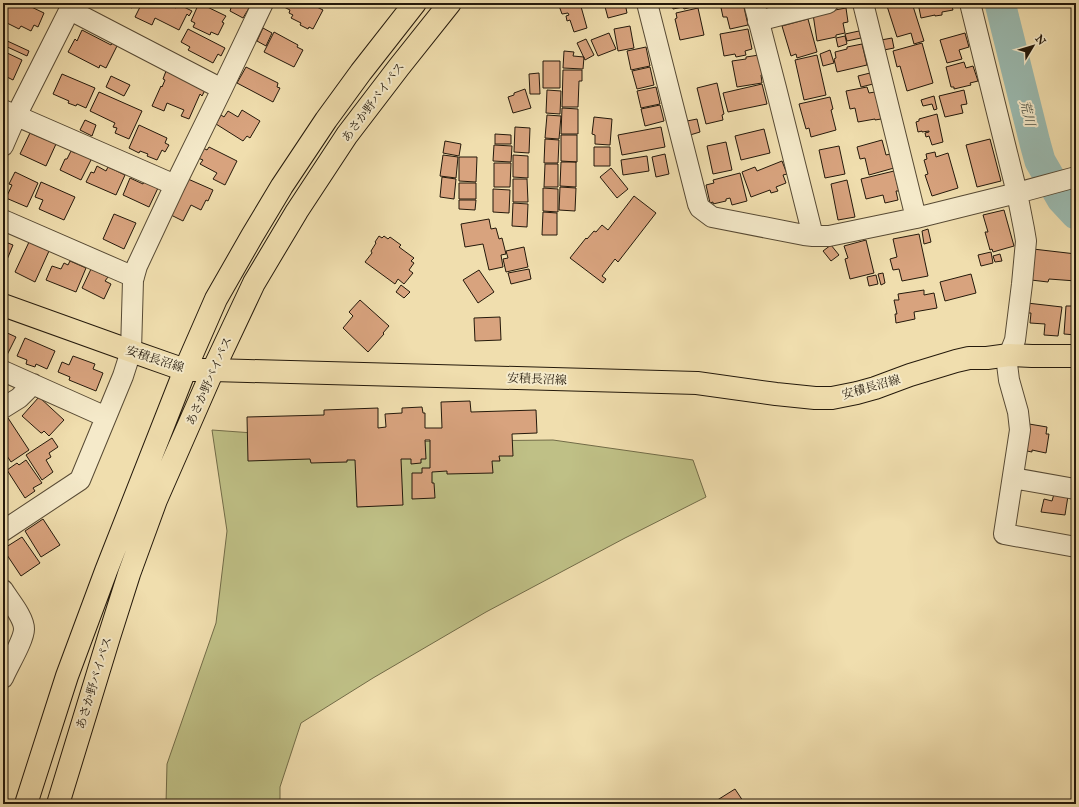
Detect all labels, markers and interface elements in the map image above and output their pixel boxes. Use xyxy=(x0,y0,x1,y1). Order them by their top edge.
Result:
north arrow xyxy=(1013,26,1053,66)
text: N xyxy=(1032,32,1049,48)
street label: あさか野バイパス xyxy=(339,60,407,144)
water label: 荒川 xyxy=(1016,99,1038,130)
street label: あさか野バイパス xyxy=(183,334,235,428)
street label: 安積長沼線 xyxy=(124,343,186,375)
street label: 安積長沼線 xyxy=(507,371,567,387)
street label: 安積長沼線 xyxy=(840,372,902,402)
street label: あさか野バイパス xyxy=(73,635,115,731)

